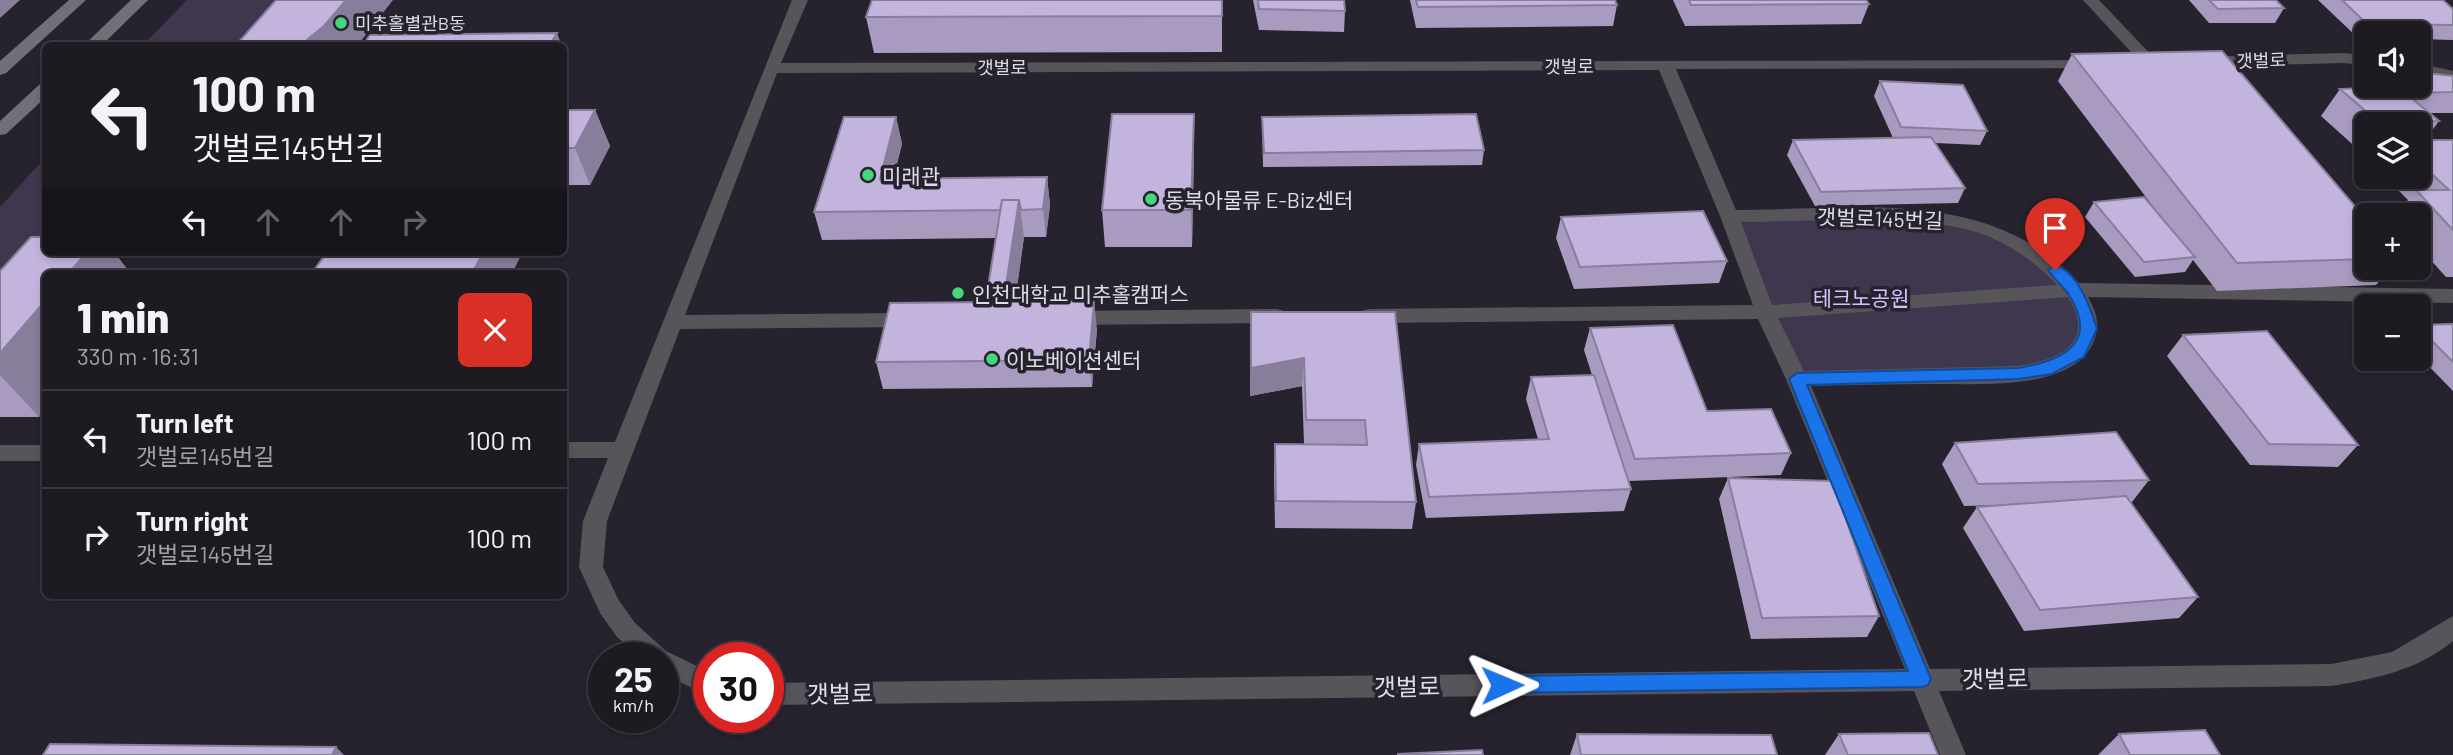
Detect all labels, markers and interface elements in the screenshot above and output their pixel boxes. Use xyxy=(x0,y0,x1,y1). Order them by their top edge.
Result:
place label: 미추홀별관B동 xyxy=(355,12,466,34)
marker: 미추홀별관B동 xyxy=(333,15,349,31)
map controls xyxy=(2354,21,2431,371)
button: sound xyxy=(2354,21,2431,98)
street label: 갯벌로 xyxy=(2236,48,2286,72)
street label: 갯벌로 xyxy=(1544,55,1594,77)
street label: 갯벌로 xyxy=(977,56,1027,78)
text: 100 m xyxy=(192,63,316,122)
icon: left xyxy=(77,70,168,161)
button: layers xyxy=(2354,112,2431,189)
text: 갯벌로145번길 xyxy=(192,128,384,166)
place label: 미래관 xyxy=(882,163,940,188)
marker: 미래관 xyxy=(860,167,876,183)
place label: 동북아물류 E-Biz센터 xyxy=(1165,187,1353,212)
marker: 동북아물류 E-Biz센터 xyxy=(1143,191,1159,207)
pin xyxy=(2025,198,2085,270)
icon: left xyxy=(176,203,214,241)
icon: ahead xyxy=(249,203,287,241)
icon: ahead xyxy=(322,203,360,241)
icon: right xyxy=(395,203,433,241)
street label: 갯벌로145번길 xyxy=(1816,203,1944,233)
button: + xyxy=(2354,203,2431,280)
icon: arrive xyxy=(2036,209,2074,247)
place label: 인천대학교 미추홀캠퍼스 xyxy=(972,281,1189,306)
marker: 인천대학교 미추홀캠퍼스 xyxy=(950,285,966,301)
park label: 테크노공원 xyxy=(1813,285,1909,310)
text: 1 min xyxy=(77,291,169,341)
button: close xyxy=(458,293,532,367)
button: − xyxy=(2354,294,2431,371)
text: 330 m · 16:31 xyxy=(77,342,199,370)
place label: 이노베이션센터 xyxy=(1006,347,1141,372)
marker: 이노베이션센터 xyxy=(984,351,1000,367)
text: Turn left xyxy=(136,407,234,438)
icon: left xyxy=(77,420,115,458)
text: 100 m xyxy=(467,424,532,455)
text: 갯벌로145번길 xyxy=(136,442,274,470)
text: Turn right xyxy=(136,505,249,536)
icon: right xyxy=(77,518,115,556)
text: 100 m xyxy=(467,522,532,553)
text: 갯벌로145번길 xyxy=(136,540,274,568)
speed limit sign: 30 xyxy=(693,642,784,733)
position arrow xyxy=(1465,648,1539,722)
text: 25 xyxy=(614,657,653,699)
street label: 갯벌로 xyxy=(1962,663,2028,693)
street label: 갯벌로 xyxy=(1374,671,1440,701)
street label: 갯벌로 xyxy=(807,678,873,708)
text: km/h xyxy=(613,694,654,716)

